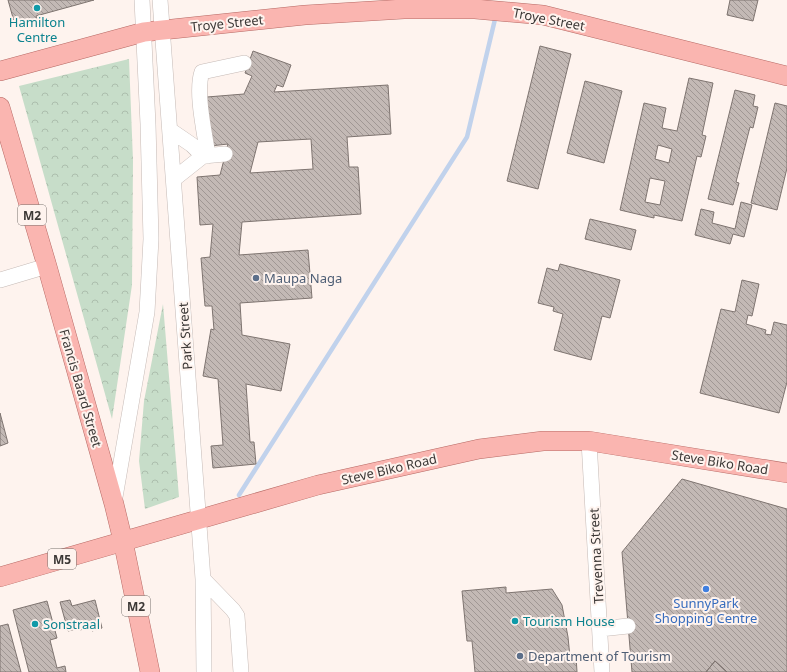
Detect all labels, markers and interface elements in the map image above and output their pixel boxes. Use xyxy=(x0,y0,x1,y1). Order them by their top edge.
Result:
marker: Hamilton Centre xyxy=(32,3,42,13)
street label: Troye Street xyxy=(511,3,587,35)
street label: Troye Street xyxy=(190,10,265,36)
place label: Hamilton Centre xyxy=(9,13,65,46)
road number: M2 xyxy=(18,205,46,225)
place label: Maupa Naga xyxy=(264,269,342,287)
marker: Maupa Naga xyxy=(251,273,261,283)
street label: Park Street xyxy=(174,302,196,370)
street label: Francis Baard Street xyxy=(56,327,107,450)
street label: Steve Biko Road xyxy=(670,445,770,479)
street label: Steve Biko Road xyxy=(339,449,439,489)
street label: Trevenna Street xyxy=(584,507,607,604)
road number: M5 xyxy=(48,549,76,569)
marker: SunnyPark Shopping Centre xyxy=(701,584,711,594)
place label: SunnyPark Shopping Centre xyxy=(655,594,757,627)
road number: M2 xyxy=(122,596,150,616)
place label: Tourism House xyxy=(523,612,615,630)
place label: Sonstraal xyxy=(43,615,100,633)
marker: Tourism House xyxy=(510,616,520,626)
marker: Sonstraal xyxy=(30,619,40,629)
place label: Department of Tourism xyxy=(528,647,671,665)
marker: Department of Tourism xyxy=(515,651,525,661)

